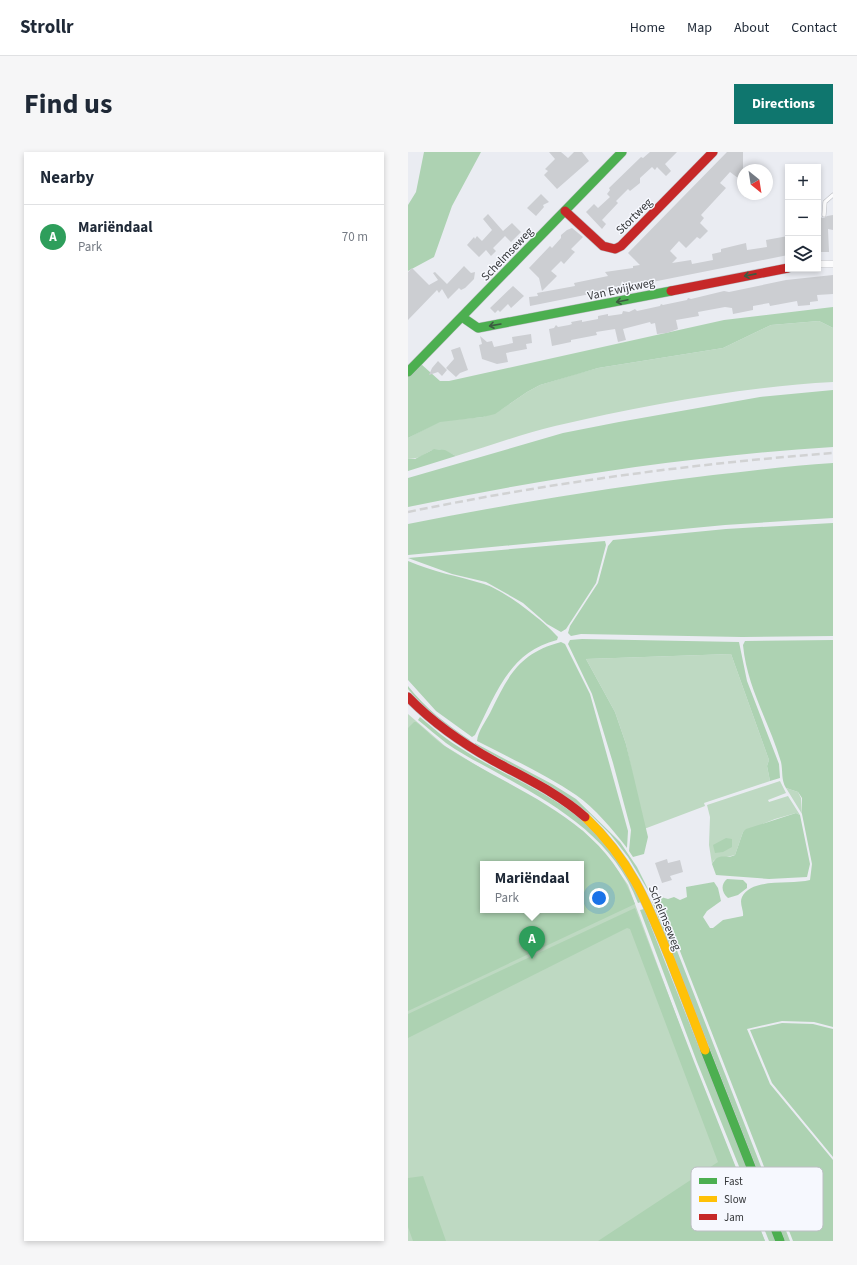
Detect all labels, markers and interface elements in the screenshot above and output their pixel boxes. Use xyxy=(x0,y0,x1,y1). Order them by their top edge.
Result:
text: Strollr xyxy=(20,14,74,41)
text: Home xyxy=(630,18,665,38)
text: Map xyxy=(687,18,712,38)
text: About xyxy=(734,18,769,38)
text: Contact xyxy=(791,18,837,38)
text: Find us xyxy=(24,84,112,124)
button: Directions xyxy=(734,84,833,124)
north arrow xyxy=(737,164,773,200)
map controls xyxy=(785,164,821,272)
button: + xyxy=(785,164,821,200)
text: Nearby xyxy=(40,166,94,190)
street label: Stortweg xyxy=(612,194,656,238)
button: − xyxy=(785,200,821,236)
text: Mariëndaal xyxy=(78,217,153,238)
street label: Schelmseweg xyxy=(477,224,537,285)
text: A xyxy=(49,228,57,246)
text: 70 m xyxy=(342,228,368,246)
button: layers xyxy=(785,236,821,272)
text: Park xyxy=(78,238,102,256)
one-way arrow xyxy=(744,271,757,279)
street label: Van Ewijkweg xyxy=(586,274,656,305)
one-way arrow xyxy=(616,297,629,305)
one-way arrow xyxy=(489,321,502,329)
popup xyxy=(480,861,584,913)
text: Mariëndaal xyxy=(495,868,569,889)
street label: Schelmseweg xyxy=(644,883,685,953)
your location xyxy=(589,888,609,908)
text: Park xyxy=(495,889,519,907)
pin: A xyxy=(519,926,545,959)
legend xyxy=(691,1167,823,1231)
text: Fast xyxy=(724,1174,743,1189)
text: Slow xyxy=(724,1192,747,1207)
text: Jam xyxy=(724,1210,744,1225)

